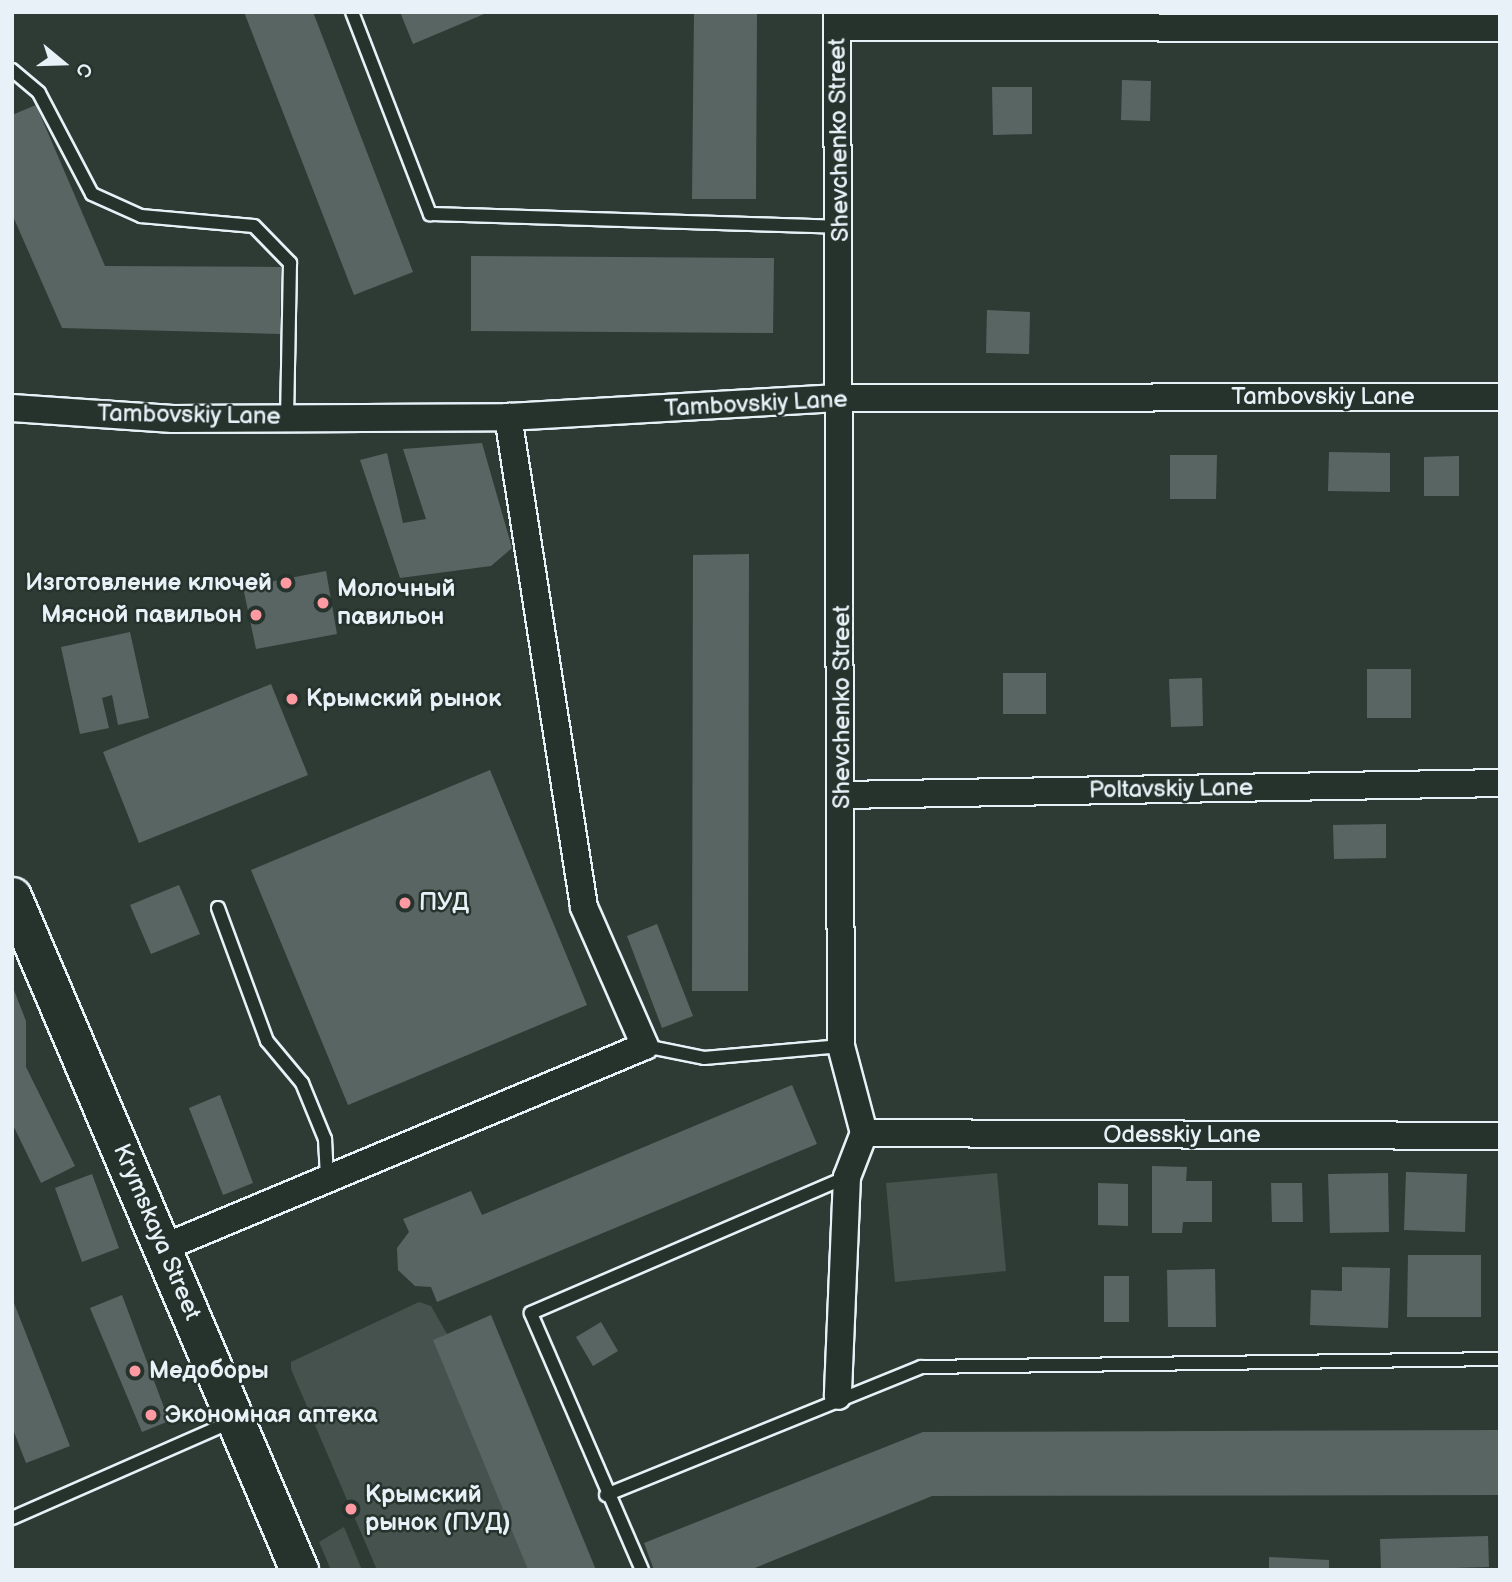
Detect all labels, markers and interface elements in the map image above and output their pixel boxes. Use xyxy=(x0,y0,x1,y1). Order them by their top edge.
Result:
north arrow xyxy=(28,28,98,98)
street label: Shevchenko Street xyxy=(823,38,855,242)
text: С xyxy=(70,60,96,80)
street label: Tambovskiy Lane xyxy=(1230,383,1416,411)
street label: Tambovskiy Lane xyxy=(663,385,849,423)
street label: Tambovskiy Lane xyxy=(96,399,282,431)
place label: Изготовление ключей xyxy=(25,569,272,597)
marker: Изготовление ключей xyxy=(278,575,294,591)
place label: Молочный павильон xyxy=(337,575,455,631)
marker: Молочный павильон xyxy=(315,595,331,611)
place label: Мясной павильон xyxy=(41,601,242,629)
street label: Shevchenko Street xyxy=(828,605,856,809)
marker: Мясной павильон xyxy=(248,607,264,623)
place label: Крымский рынок xyxy=(306,685,501,713)
marker: Крымский рынок xyxy=(284,691,300,707)
street label: Poltavskiy Lane xyxy=(1088,773,1254,805)
place label: ПУД xyxy=(419,889,469,917)
marker: ПУД xyxy=(397,895,413,911)
street label: Odesskiy Lane xyxy=(1103,1121,1261,1149)
street label: Krymskaya Street xyxy=(107,1139,207,1325)
place label: Медоборы xyxy=(149,1357,269,1385)
marker: Медоборы xyxy=(127,1363,143,1379)
place label: Экономная аптека xyxy=(165,1401,377,1429)
marker: Экономная аптека xyxy=(143,1407,159,1423)
place label: Крымский рынок (ПУД) xyxy=(365,1481,510,1537)
marker: Крымский рынок (ПУД) xyxy=(343,1501,359,1517)

